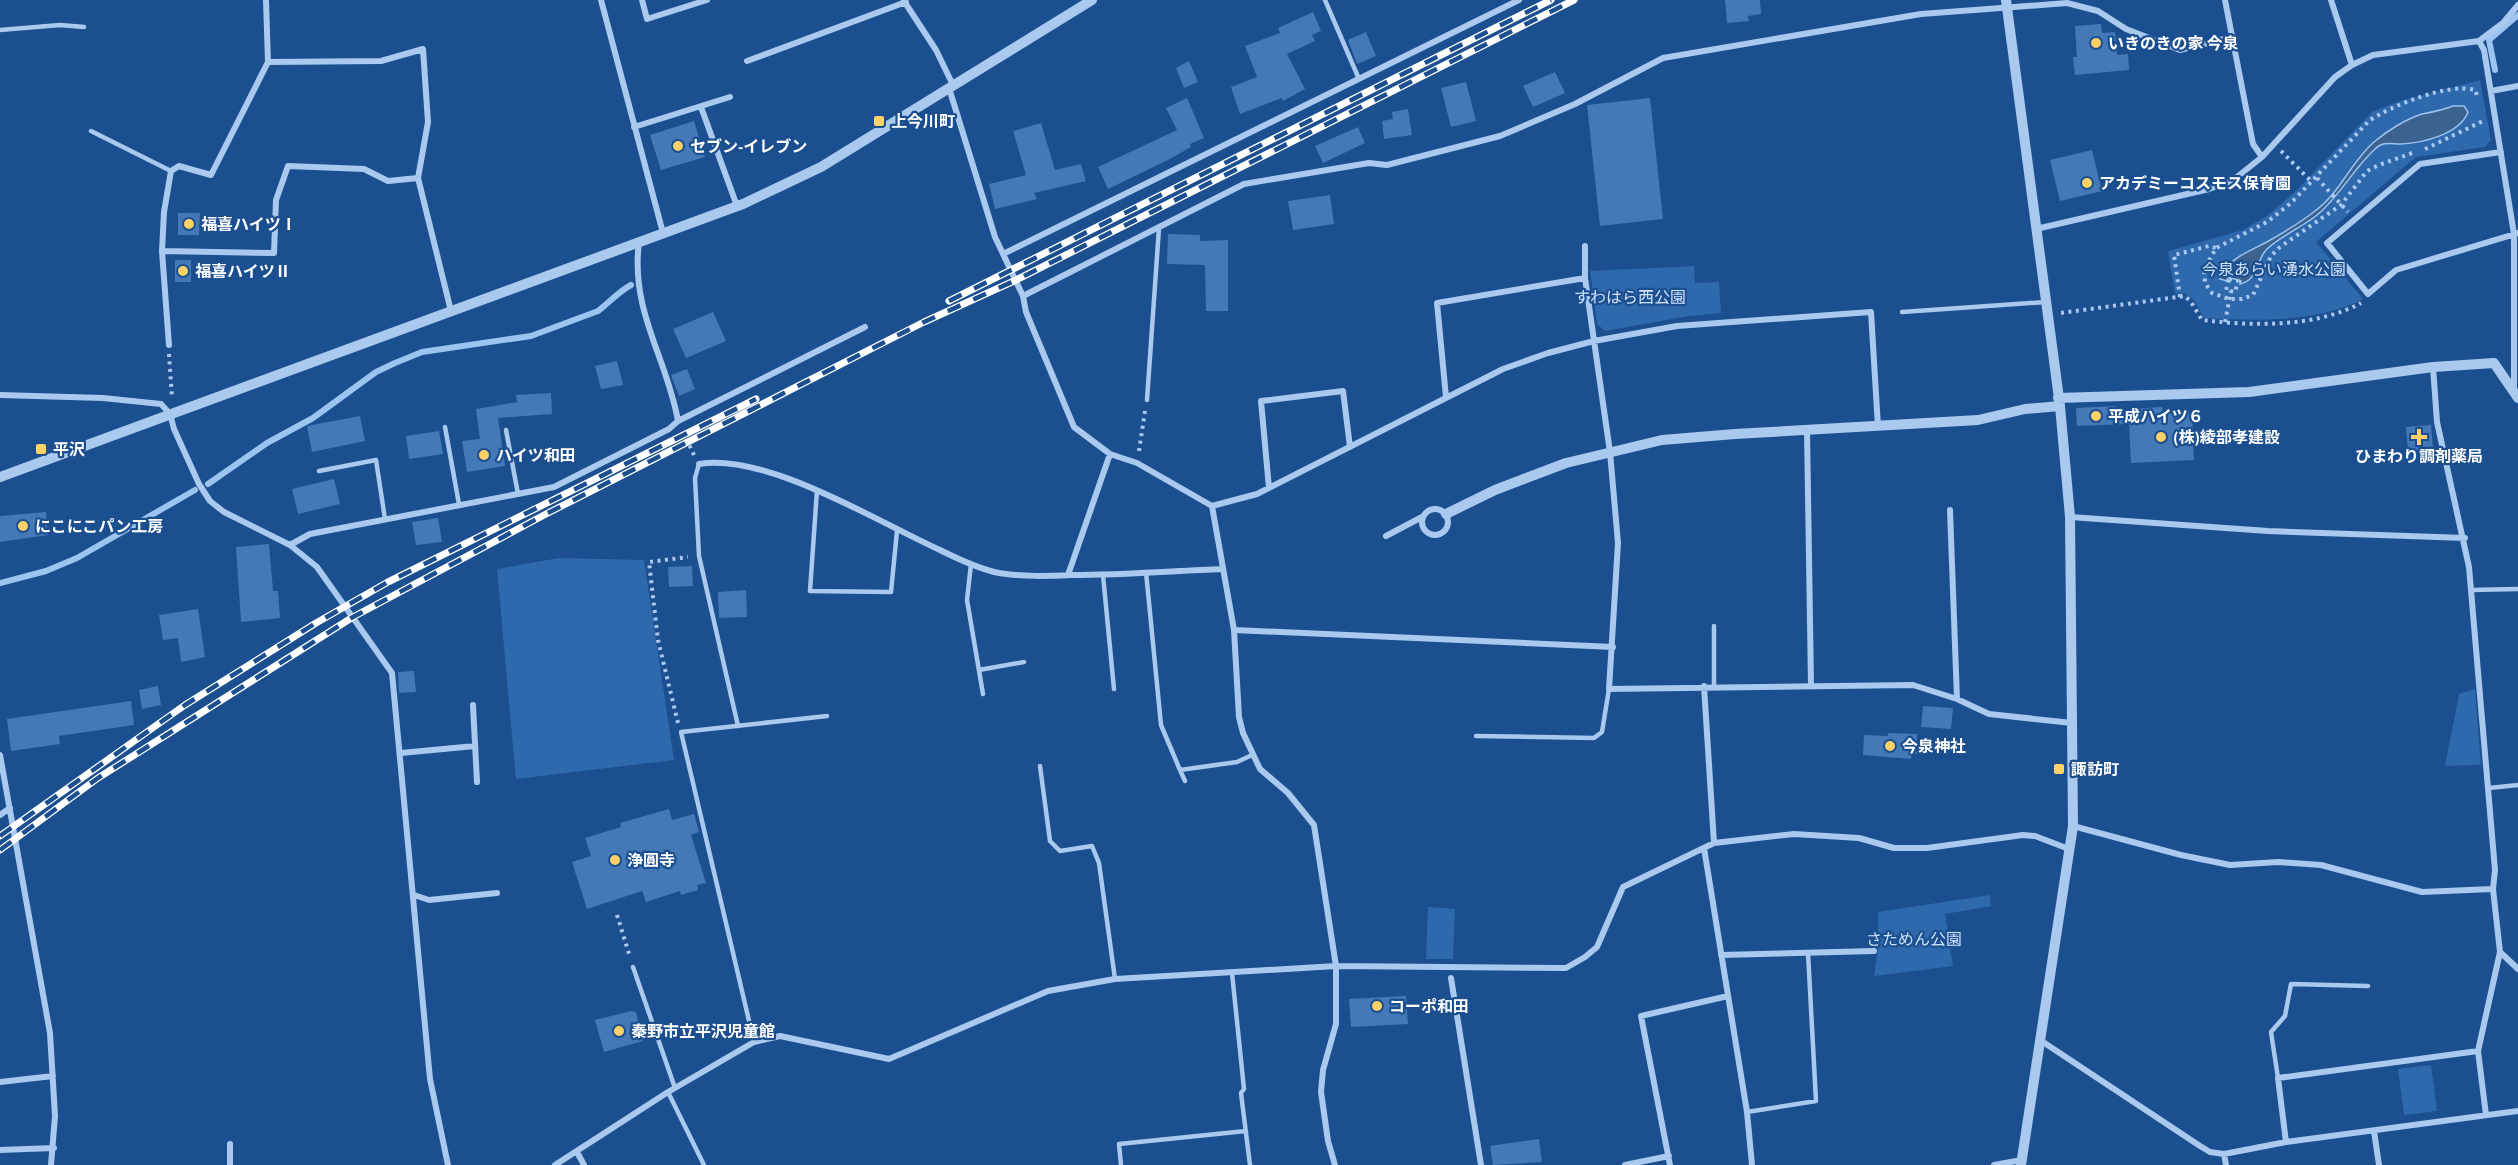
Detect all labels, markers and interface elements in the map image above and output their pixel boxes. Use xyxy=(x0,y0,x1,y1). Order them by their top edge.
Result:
place label: いきのきの家 今泉 xyxy=(2108,33,2239,55)
marker: いきのきの家 今泉 xyxy=(2089,36,2103,50)
place label: 上今川町 xyxy=(891,111,955,133)
marker: 上今川町 xyxy=(872,114,886,128)
place label: セブン-イレブン xyxy=(690,136,807,158)
marker: セブン-イレブン xyxy=(671,139,685,153)
place label: アカデミーコスモス保育園 xyxy=(2099,173,2291,195)
marker: アカデミーコスモス保育園 xyxy=(2080,176,2094,190)
place label: 福喜ハイツⅠ xyxy=(201,214,297,236)
marker: 福喜ハイツⅠ xyxy=(182,217,196,231)
park label: 今泉あらい湧水公園 xyxy=(2202,259,2346,281)
place label: 福喜ハイツⅡ xyxy=(195,261,291,283)
marker: 福喜ハイツⅡ xyxy=(176,264,190,278)
park label: すわはら西公園 xyxy=(1574,287,1686,309)
place label: 平成ハイツ６ xyxy=(2108,406,2204,428)
marker: 平成ハイツ６ xyxy=(2089,409,2103,423)
place label: (株)綾部孝建設 xyxy=(2173,427,2280,449)
marker: (株)綾部孝建設 xyxy=(2154,430,2168,444)
marker: ひまわり調剤薬局 xyxy=(2412,430,2426,444)
place label: 平沢 xyxy=(53,439,85,461)
marker: 平沢 xyxy=(34,442,48,456)
place label: ハイツ和田 xyxy=(496,445,576,467)
place label: ひまわり調剤薬局 xyxy=(2355,446,2483,468)
marker: ハイツ和田 xyxy=(477,448,491,462)
place label: にこにこパン工房 xyxy=(35,516,163,538)
marker: にこにこパン工房 xyxy=(16,519,30,533)
place label: 今泉神社 xyxy=(1902,736,1966,758)
marker: 今泉神社 xyxy=(1883,739,1897,753)
place label: 諏訪町 xyxy=(2071,759,2119,781)
marker: 諏訪町 xyxy=(2052,762,2066,776)
place label: 浄圓寺 xyxy=(627,850,675,872)
marker: 浄圓寺 xyxy=(608,853,622,867)
park label: さためん公園 xyxy=(1866,929,1962,951)
place label: コーポ和田 xyxy=(1389,996,1469,1018)
marker: コーポ和田 xyxy=(1370,999,1384,1013)
place label: 秦野市立平沢児童館 xyxy=(631,1021,775,1043)
marker: 秦野市立平沢児童館 xyxy=(612,1024,626,1038)

